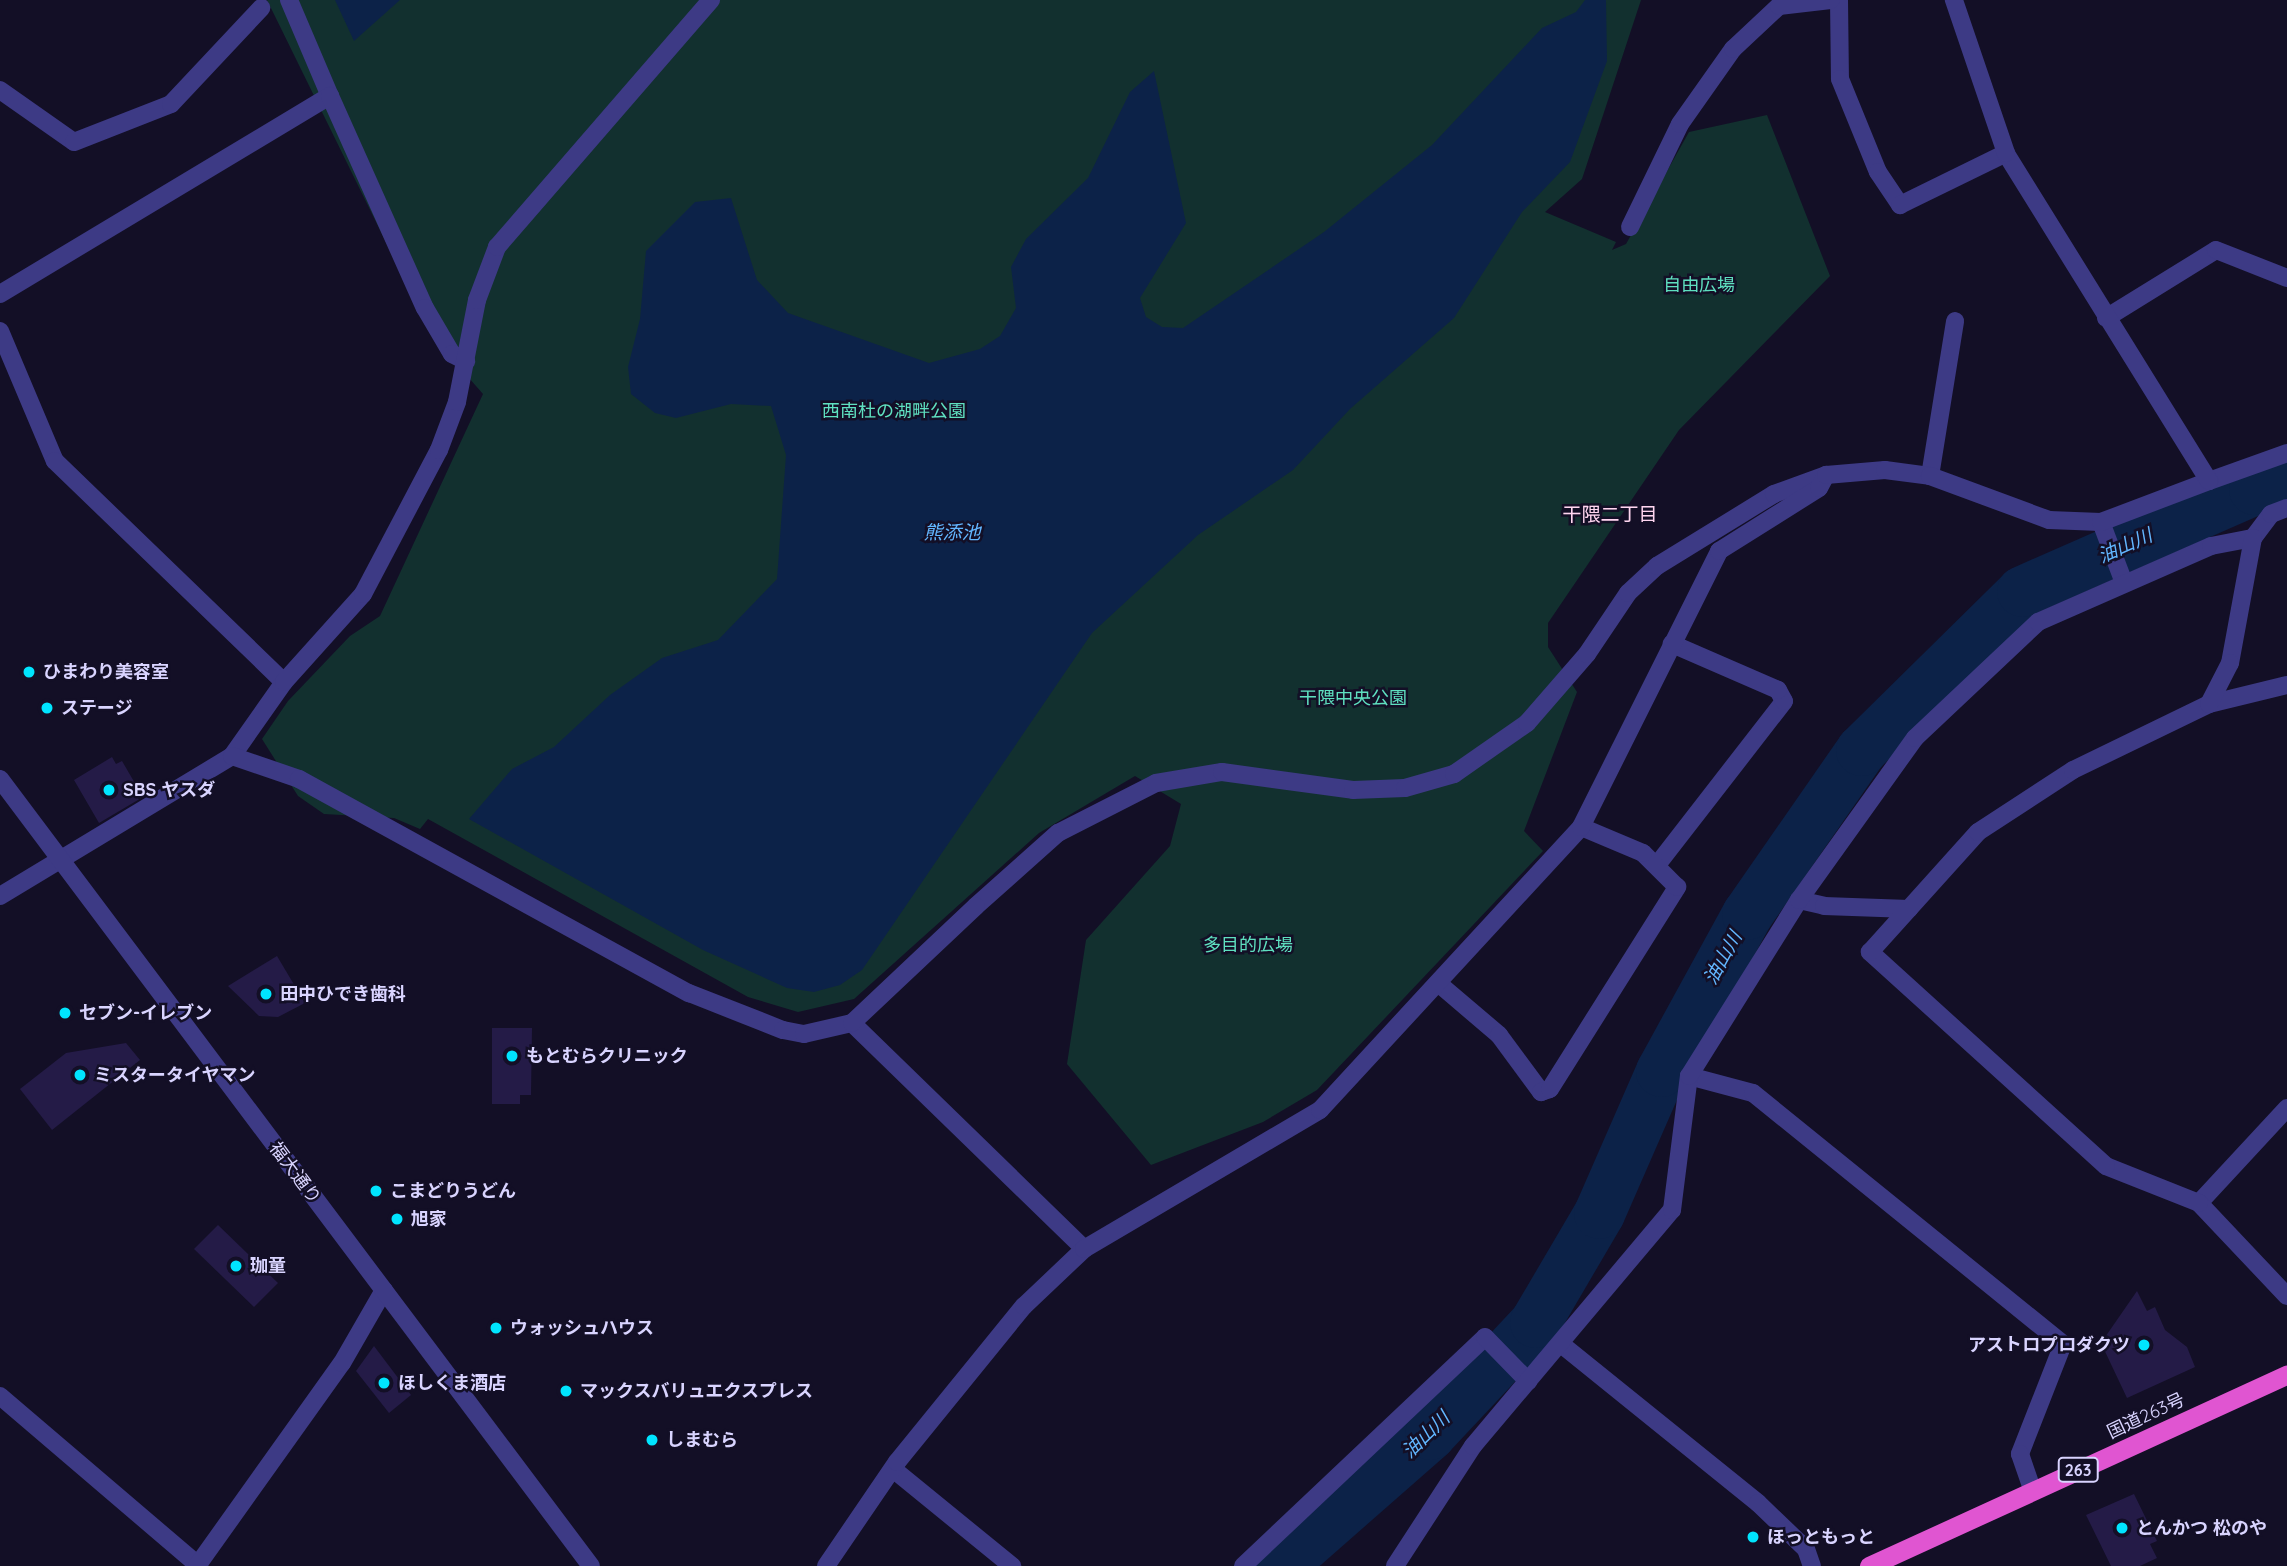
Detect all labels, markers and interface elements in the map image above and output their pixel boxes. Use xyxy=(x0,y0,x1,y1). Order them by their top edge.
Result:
park label: 自由広場 xyxy=(1663,274,1735,296)
park label: 西南杜の湖畔公園 xyxy=(822,400,966,422)
district label: 干隈二丁目 xyxy=(1563,504,1657,526)
water label: 熊添池 xyxy=(924,522,980,544)
water label: 油山川 xyxy=(2094,524,2156,568)
place label: ひまわり美容室 xyxy=(43,661,169,683)
marker: ひまわり美容室 xyxy=(21,664,37,680)
park label: 干隈中央公園 xyxy=(1299,687,1407,709)
place label: ステージ xyxy=(61,697,133,719)
marker: ステージ xyxy=(39,700,55,716)
place label: SBS ヤスダ xyxy=(123,779,215,801)
marker: SBS ヤスダ xyxy=(101,782,117,798)
water label: 油山川 xyxy=(1699,928,1747,988)
park label: 多目的広場 xyxy=(1203,934,1293,956)
place label: 田中ひでき歯科 xyxy=(280,983,406,1005)
marker: 田中ひでき歯科 xyxy=(258,986,274,1002)
place label: セブン-イレブン xyxy=(79,1002,212,1024)
marker: セブン-イレブン xyxy=(57,1005,73,1021)
place label: もとむらクリニック xyxy=(526,1045,688,1067)
marker: もとむらクリニック xyxy=(504,1048,520,1064)
place label: ミスタータイヤマン xyxy=(94,1064,256,1086)
marker: ミスタータイヤマン xyxy=(72,1067,88,1083)
street label: 福大通り xyxy=(265,1138,325,1208)
place label: こまどりうどん xyxy=(390,1180,516,1202)
marker: こまどりうどん xyxy=(368,1183,384,1199)
place label: 旭家 xyxy=(411,1208,447,1230)
marker: 旭家 xyxy=(389,1211,405,1227)
place label: 珈童 xyxy=(250,1255,286,1277)
marker: 珈童 xyxy=(228,1258,244,1274)
place label: ウォッシュハウス xyxy=(510,1317,654,1339)
marker: ウォッシュハウス xyxy=(488,1320,504,1336)
place label: アストロプロダクツ xyxy=(1968,1334,2130,1356)
marker: アストロプロダクツ xyxy=(2136,1337,2152,1353)
place label: ほしくま酒店 xyxy=(398,1372,506,1394)
marker: ほしくま酒店 xyxy=(376,1375,392,1391)
place label: マックスバリュエクスプレス xyxy=(580,1380,814,1402)
marker: マックスバリュエクスプレス xyxy=(558,1383,574,1399)
street label: 国道263号 xyxy=(2104,1389,2188,1443)
water label: 油山川 xyxy=(1398,1407,1454,1463)
place label: しまむら xyxy=(666,1429,738,1451)
marker: しまむら xyxy=(644,1432,660,1448)
road number: 263 xyxy=(2057,1458,2099,1482)
place label: とんかつ 松のや xyxy=(2136,1517,2267,1539)
marker: とんかつ 松のや xyxy=(2114,1520,2130,1536)
place label: ほっともっと xyxy=(1767,1526,1875,1548)
marker: ほっともっと xyxy=(1745,1529,1761,1545)

